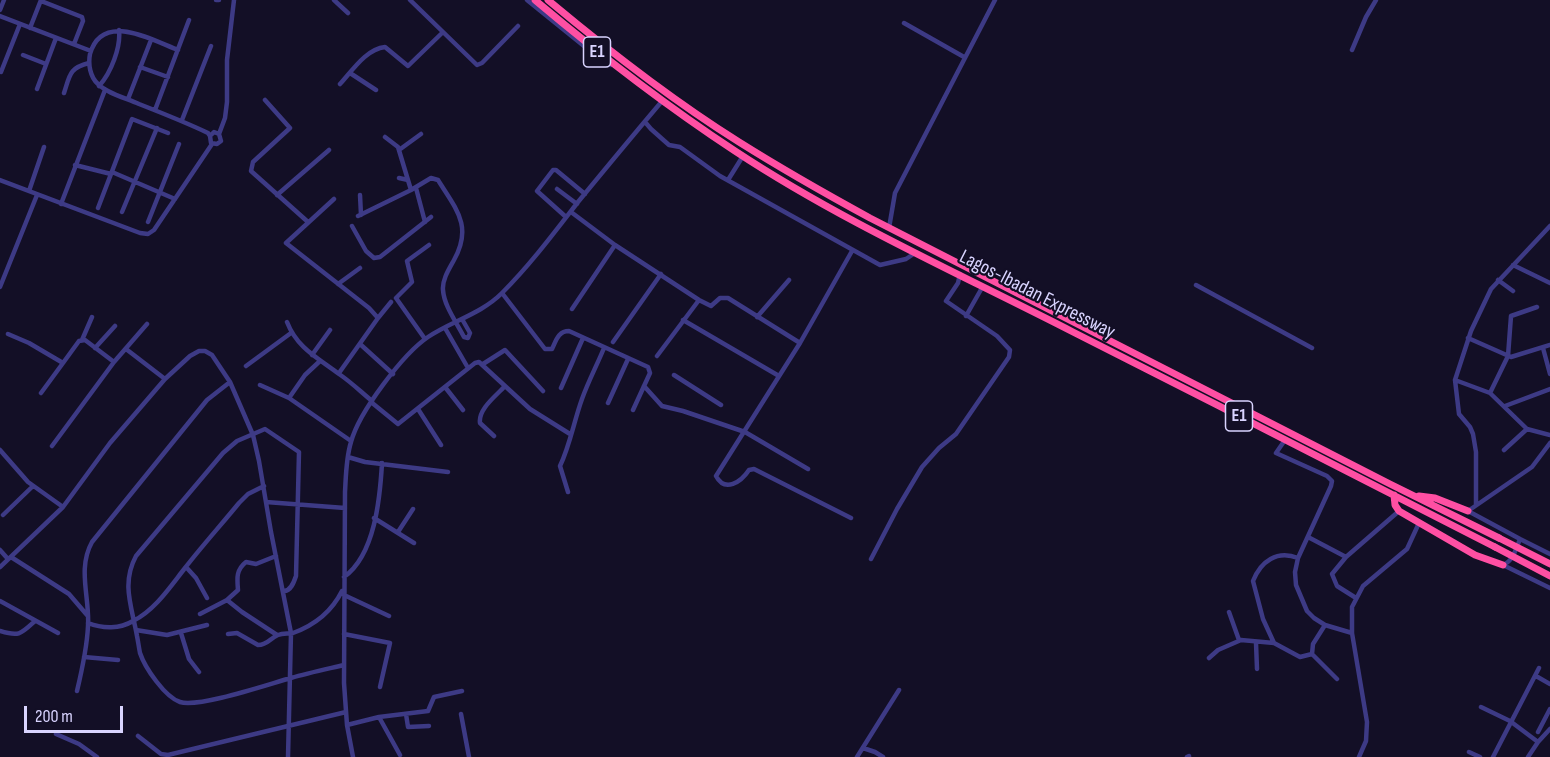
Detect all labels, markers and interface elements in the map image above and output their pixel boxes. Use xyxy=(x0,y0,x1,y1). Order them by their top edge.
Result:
road number: E1 xyxy=(584,37,610,67)
street label: Lagos-Ibadan Expressway xyxy=(955,245,1119,345)
road number: E1 xyxy=(1226,401,1252,431)
scale bar xyxy=(27,694,126,732)
text: 200 m xyxy=(35,706,73,727)

